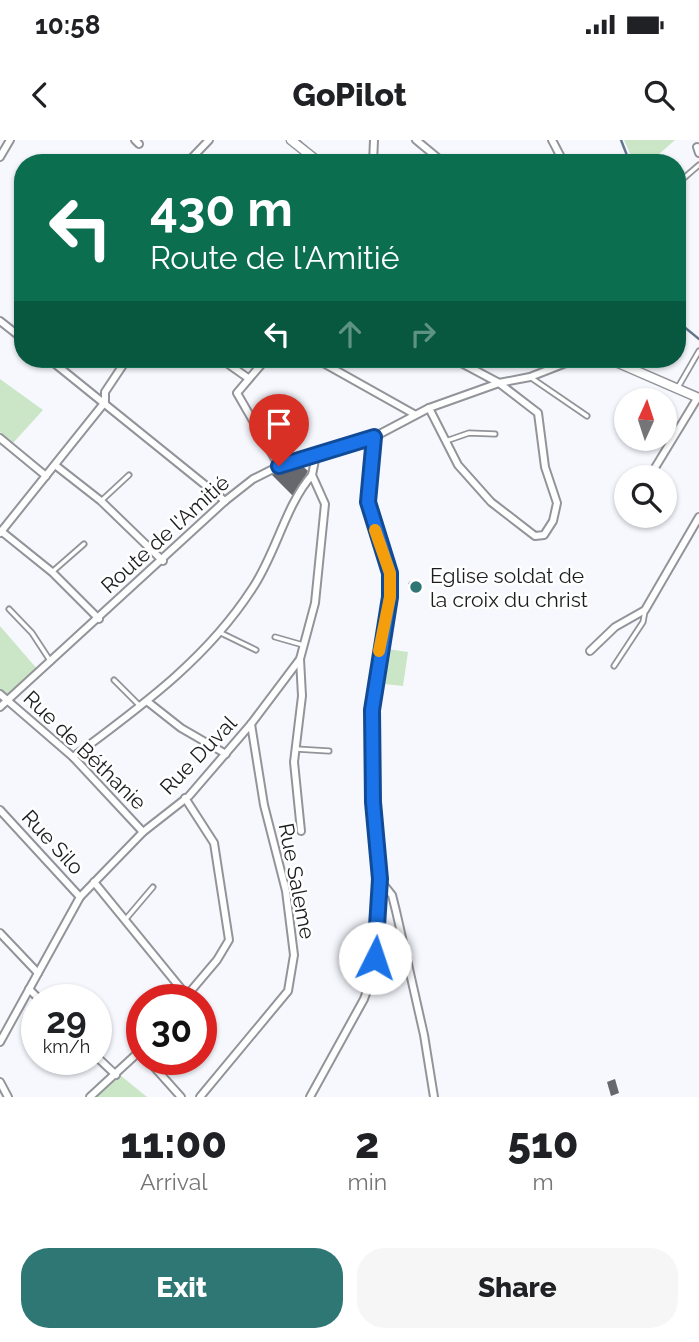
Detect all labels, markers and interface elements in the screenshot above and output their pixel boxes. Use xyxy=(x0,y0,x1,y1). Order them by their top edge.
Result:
text: 10:58 xyxy=(35,10,100,40)
icon: back xyxy=(21,76,59,114)
text: GoPilot xyxy=(292,76,407,113)
icon: search xyxy=(640,76,678,114)
text: 430 m xyxy=(150,180,293,237)
icon: left xyxy=(35,182,126,273)
text: Route de l'Amitié xyxy=(150,239,400,276)
icon: left xyxy=(258,315,296,353)
icon: ahead xyxy=(331,315,369,353)
icon: right xyxy=(404,315,442,353)
north arrow xyxy=(614,388,677,452)
map controls xyxy=(614,388,677,528)
pin xyxy=(249,394,309,466)
icon: arrive xyxy=(260,405,298,443)
button: search xyxy=(614,465,677,528)
street label: Route de l'Amitié xyxy=(96,470,234,598)
place label: Eglise soldat de la croix du christ xyxy=(430,563,588,612)
marker: Eglise soldat de la croix du christ xyxy=(408,579,424,595)
street label: Rue de Béthanie xyxy=(19,685,151,815)
street label: Rue Duval xyxy=(155,710,242,799)
street label: Rue Silo xyxy=(17,804,89,880)
street label: Rue Saleme xyxy=(274,821,320,941)
position arrow xyxy=(338,921,412,995)
speed limit sign: 30 xyxy=(126,984,217,1075)
text: 29 xyxy=(46,1000,87,1041)
text: km/h xyxy=(43,1036,90,1057)
text: 11:00 xyxy=(120,1119,227,1168)
text: 2 xyxy=(355,1119,379,1168)
text: 510 xyxy=(508,1119,579,1168)
text: Arrival xyxy=(140,1168,207,1195)
text: min xyxy=(348,1168,387,1195)
text: m xyxy=(532,1168,554,1195)
button: Exit xyxy=(21,1248,343,1328)
button: Share xyxy=(357,1248,678,1328)

